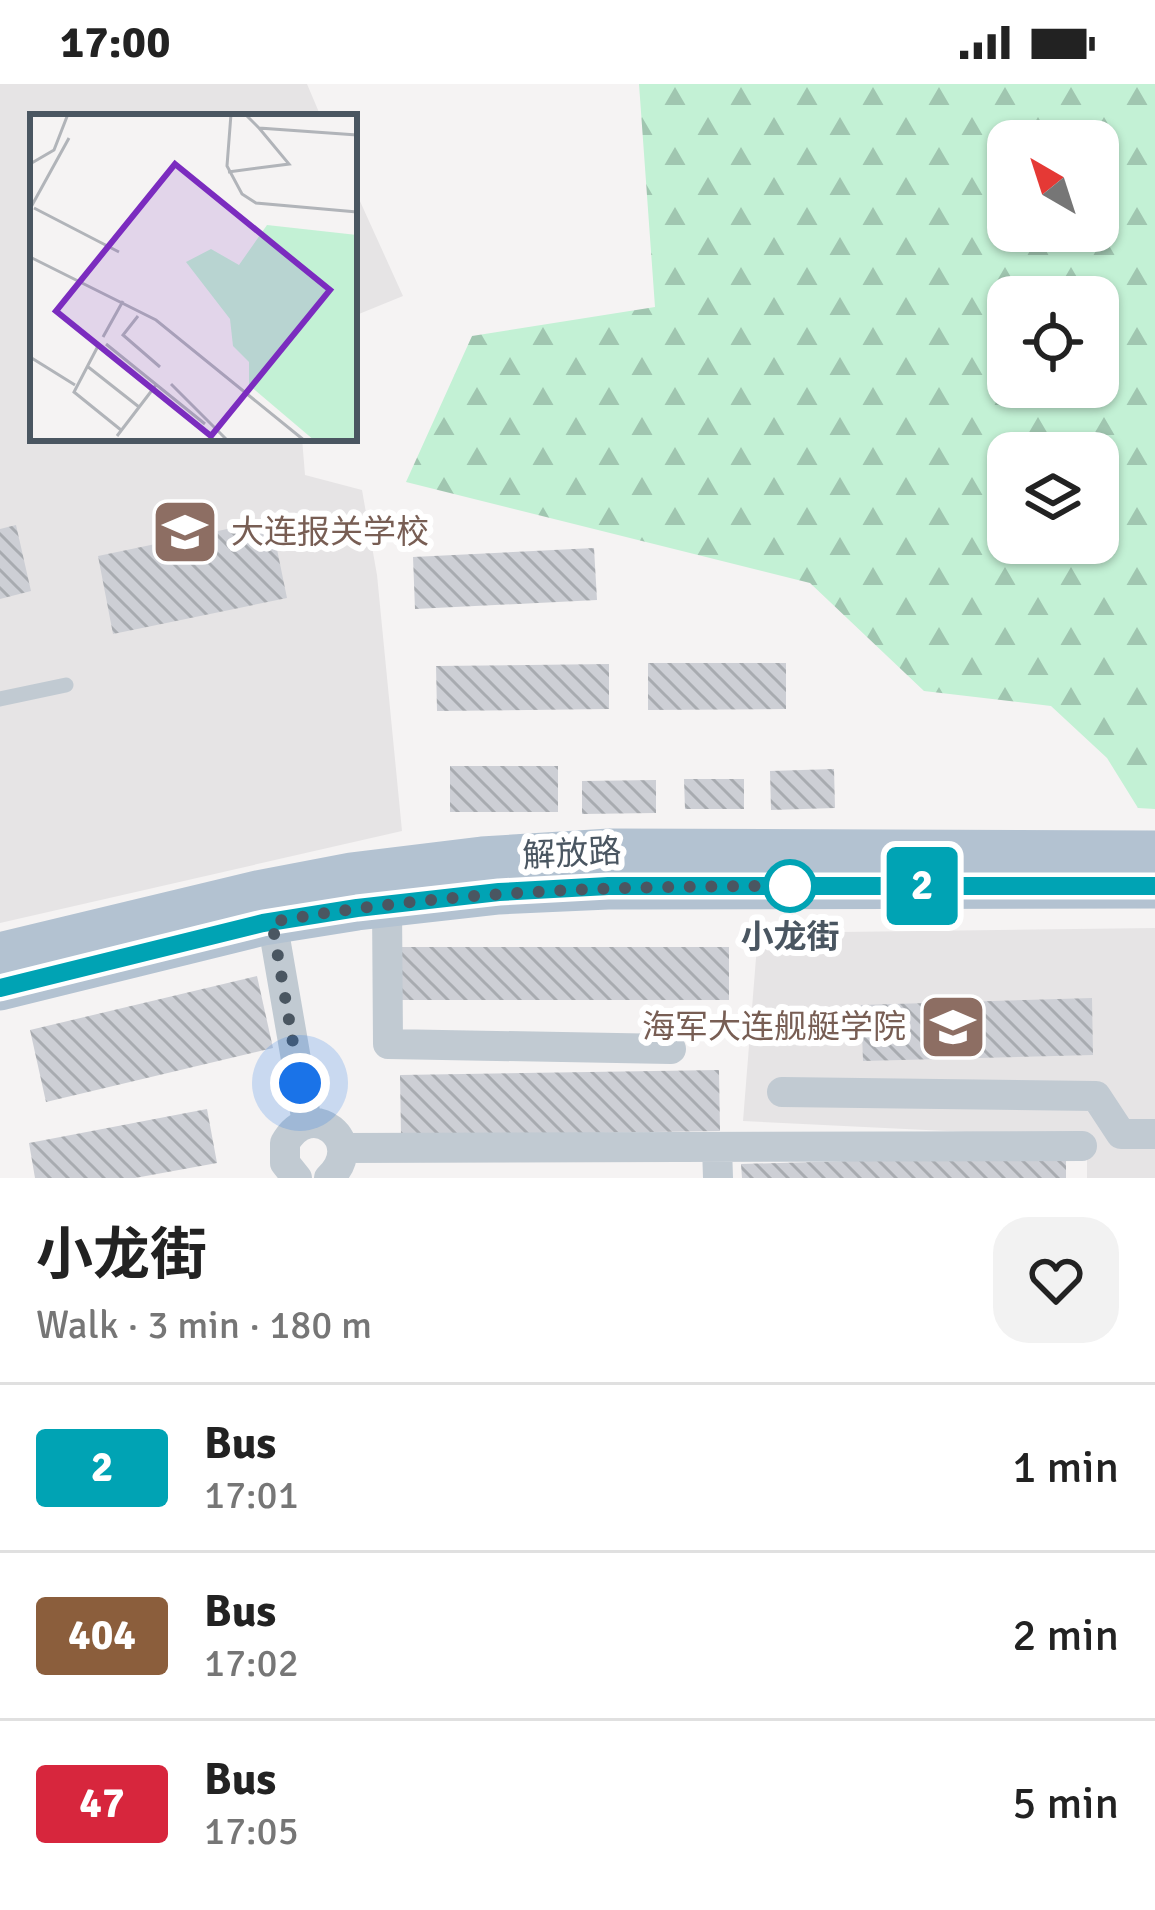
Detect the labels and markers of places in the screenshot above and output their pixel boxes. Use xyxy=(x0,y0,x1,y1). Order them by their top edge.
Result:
school or university icon: 大连报关学校 xyxy=(150,497,220,567)
place label: 大连报关学校 xyxy=(231,512,429,553)
marker: 小龙街 xyxy=(765,861,815,911)
place label: 小龙街 xyxy=(741,917,840,958)
school or university icon: 海军大连舰艇学院 xyxy=(918,992,988,1062)
place label: 海军大连舰艇学院 xyxy=(642,1007,906,1048)

